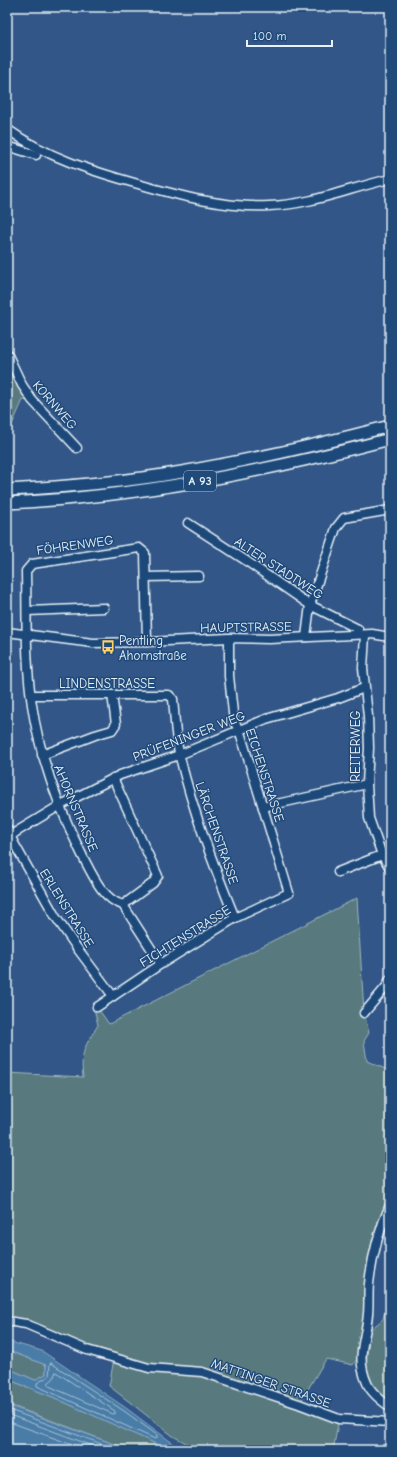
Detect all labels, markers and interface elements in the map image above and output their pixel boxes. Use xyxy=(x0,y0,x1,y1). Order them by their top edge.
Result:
scale bar xyxy=(247,22,332,48)
text: 100 m xyxy=(253,29,286,43)
street label: KORNWEG xyxy=(30,378,80,432)
road number: A 93 xyxy=(184,471,216,491)
street label: FÖHRENWEG xyxy=(36,531,114,558)
street label: ALTER STADTWEG xyxy=(232,534,326,602)
street label: HAUPTSTRASSE xyxy=(200,619,292,635)
place label: Pentling Ahornstraße xyxy=(119,633,187,663)
bus stop icon: Pentling Ahornstraße xyxy=(100,639,116,655)
street label: LINDENSTRASSE xyxy=(59,676,155,691)
street label: PRÜFENINGER WEG xyxy=(130,707,247,764)
street label: REITERWEG xyxy=(348,710,363,782)
street label: EICHENSTRASSE xyxy=(243,726,287,824)
street label: AHORNSTRASSE xyxy=(51,762,101,854)
street label: LÄRCHENSTRASSE xyxy=(192,780,243,886)
street label: ERLENSTRASSE xyxy=(37,866,97,950)
street label: FICHTENSTRASSE xyxy=(137,902,233,970)
street label: MATTINGER STRASSE xyxy=(209,1355,333,1411)

